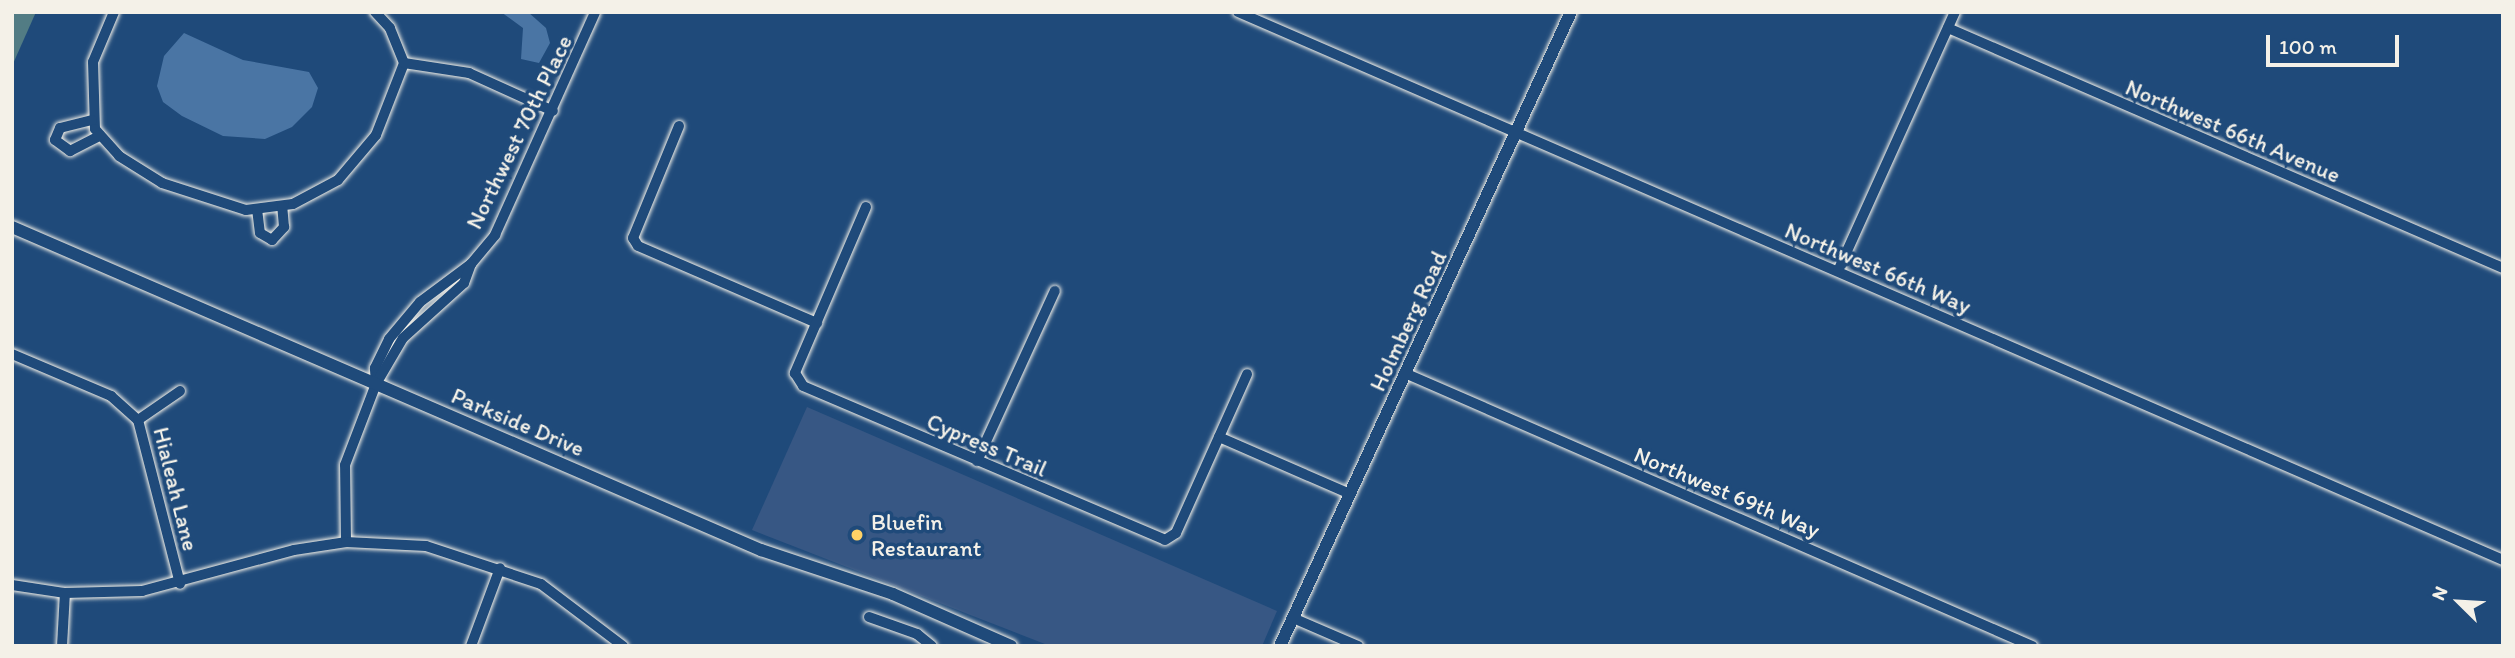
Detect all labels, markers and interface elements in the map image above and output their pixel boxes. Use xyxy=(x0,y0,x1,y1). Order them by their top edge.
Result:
scale bar xyxy=(2270,21,2403,65)
street label: Northwest 70th Place xyxy=(460,31,578,233)
text: 100 m xyxy=(2279,34,2337,59)
street label: Northwest 66th Avenue xyxy=(2122,73,2344,189)
street label: Northwest 66th Way xyxy=(1781,216,1975,320)
street label: Holmberg Road xyxy=(1364,247,1452,395)
street label: Parkside Drive xyxy=(447,382,589,462)
street label: Cypress Trail xyxy=(923,407,1051,483)
street label: Hialeah Lane xyxy=(147,424,205,554)
street label: Northwest 69th Way xyxy=(1630,440,1824,544)
place label: Bluefin Restaurant xyxy=(871,508,981,562)
marker: Bluefin Restaurant xyxy=(849,527,865,543)
north arrow xyxy=(2424,567,2494,637)
text: N xyxy=(2426,583,2452,604)

